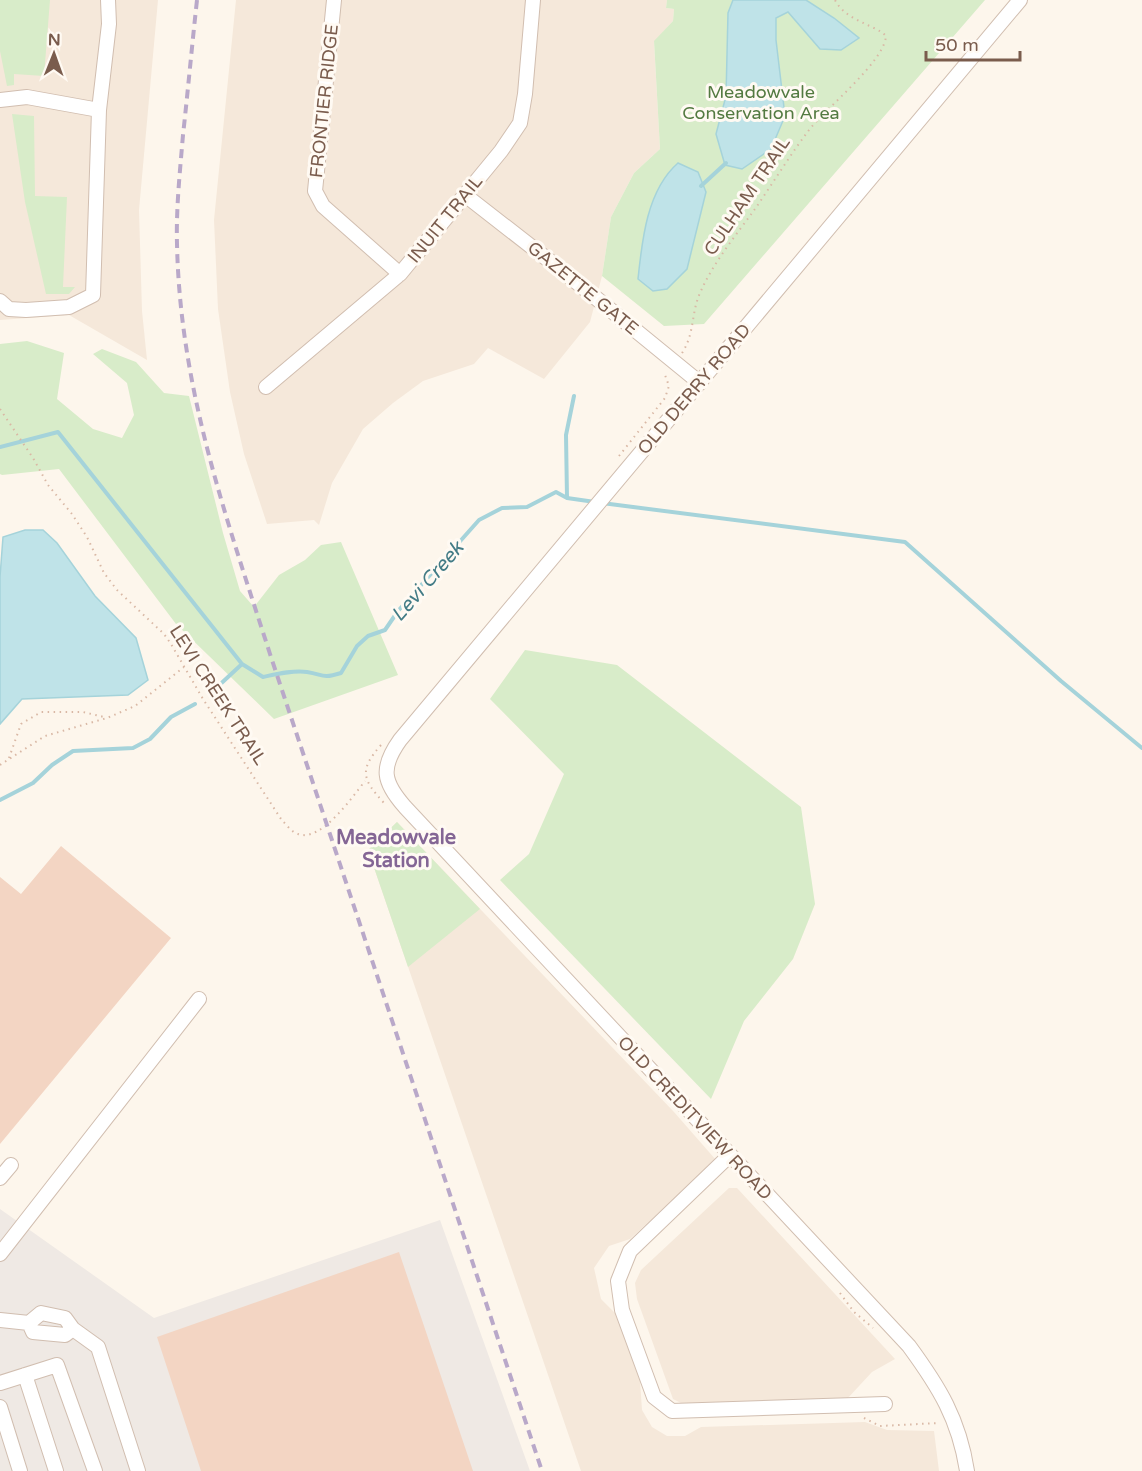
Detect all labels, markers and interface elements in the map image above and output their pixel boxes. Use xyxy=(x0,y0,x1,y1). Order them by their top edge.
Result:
street label: FRONTIER RIDGE xyxy=(305,23,343,179)
north arrow xyxy=(24,24,84,84)
scale bar xyxy=(926,24,1020,62)
text: N xyxy=(48,30,61,50)
text: 50 m xyxy=(935,34,979,56)
park label: Meadowvale Conservation Area xyxy=(682,81,840,124)
street label: CULHAM TRAIL xyxy=(699,132,795,259)
street label: INUIT TRAIL xyxy=(403,170,488,267)
street label: GAZETTE GATE xyxy=(523,237,643,339)
street label: OLD DERRY ROAD xyxy=(633,319,755,459)
water label: Levi Creek xyxy=(386,535,470,627)
street label: LEVI CREEK TRAIL xyxy=(165,621,272,769)
district label: Meadowvale Station xyxy=(336,826,456,873)
street label: OLD CREDITVIEW ROAD xyxy=(613,1031,777,1205)

